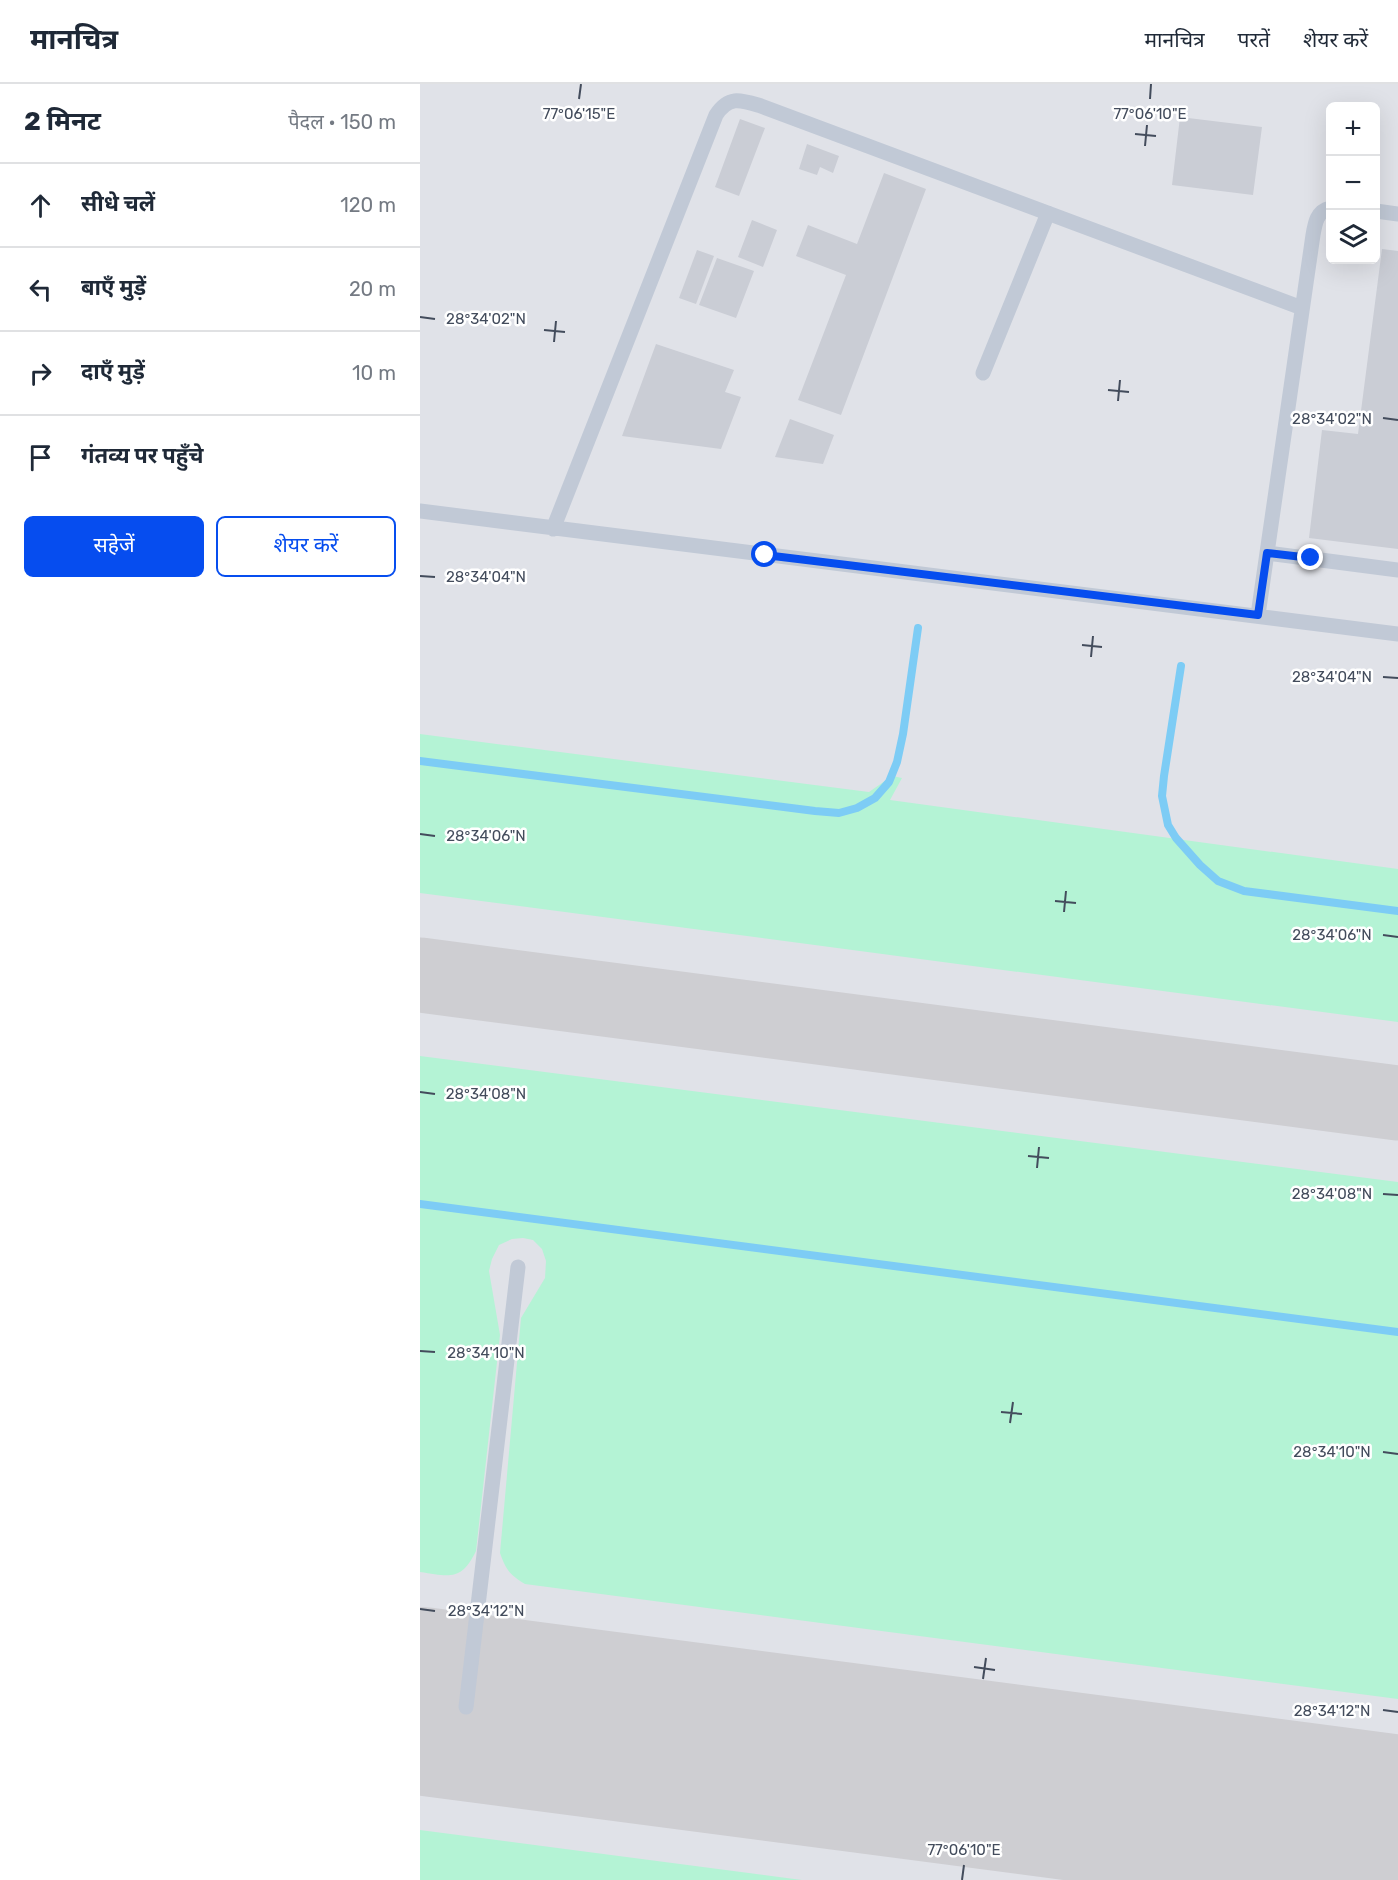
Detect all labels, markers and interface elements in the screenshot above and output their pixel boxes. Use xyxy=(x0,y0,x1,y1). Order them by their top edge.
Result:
text: मानचित्र xyxy=(30,23,118,56)
text: मानचित्र xyxy=(1145,27,1205,52)
text: परतें xyxy=(1238,27,1270,52)
text: शेयर करें xyxy=(1303,27,1368,52)
map controls xyxy=(1326,102,1380,264)
button: + xyxy=(1326,102,1380,156)
text: 77°06'15"E xyxy=(543,105,615,123)
text: 77°06'10"E xyxy=(1113,105,1187,123)
text: 2 मिनट xyxy=(24,106,101,137)
text: पैदल · 150 m xyxy=(288,110,396,134)
button: − xyxy=(1326,156,1380,210)
icon: ahead xyxy=(24,189,57,222)
text: सीधे चलें xyxy=(81,190,155,217)
text: 120 m xyxy=(340,193,396,217)
button: layers xyxy=(1326,210,1380,264)
icon: left xyxy=(24,273,57,306)
text: बाएँ मुड़ें xyxy=(81,274,146,301)
text: 20 m xyxy=(349,277,396,301)
text: 28°34'02"N xyxy=(446,310,526,328)
icon: right xyxy=(24,357,57,390)
text: दाएँ मुड़ें xyxy=(81,358,145,385)
text: 10 m xyxy=(352,361,396,385)
text: 28°34'02"N xyxy=(1292,410,1372,428)
icon: arrive xyxy=(24,441,57,474)
text: गंतव्य पर पहुँचे xyxy=(81,442,203,469)
button: सहेजें xyxy=(24,516,204,577)
button: शेयर करें xyxy=(216,516,396,577)
route start xyxy=(751,541,777,567)
route end xyxy=(1297,544,1323,570)
text: 28°34'04"N xyxy=(446,568,526,586)
text: 28°34'04"N xyxy=(1292,668,1372,686)
text: 28°34'06"N xyxy=(446,827,526,845)
text: 28°34'06"N xyxy=(1292,926,1372,944)
text: 28°34'08"N xyxy=(446,1085,526,1103)
text: 28°34'08"N xyxy=(1292,1185,1372,1203)
text: 28°34'10"N xyxy=(447,1344,525,1362)
text: 28°34'10"N xyxy=(1293,1443,1371,1461)
text: 28°34'12"N xyxy=(448,1602,524,1620)
text: 28°34'12"N xyxy=(1294,1702,1370,1720)
text: 77°06'10"E xyxy=(927,1841,1001,1859)

